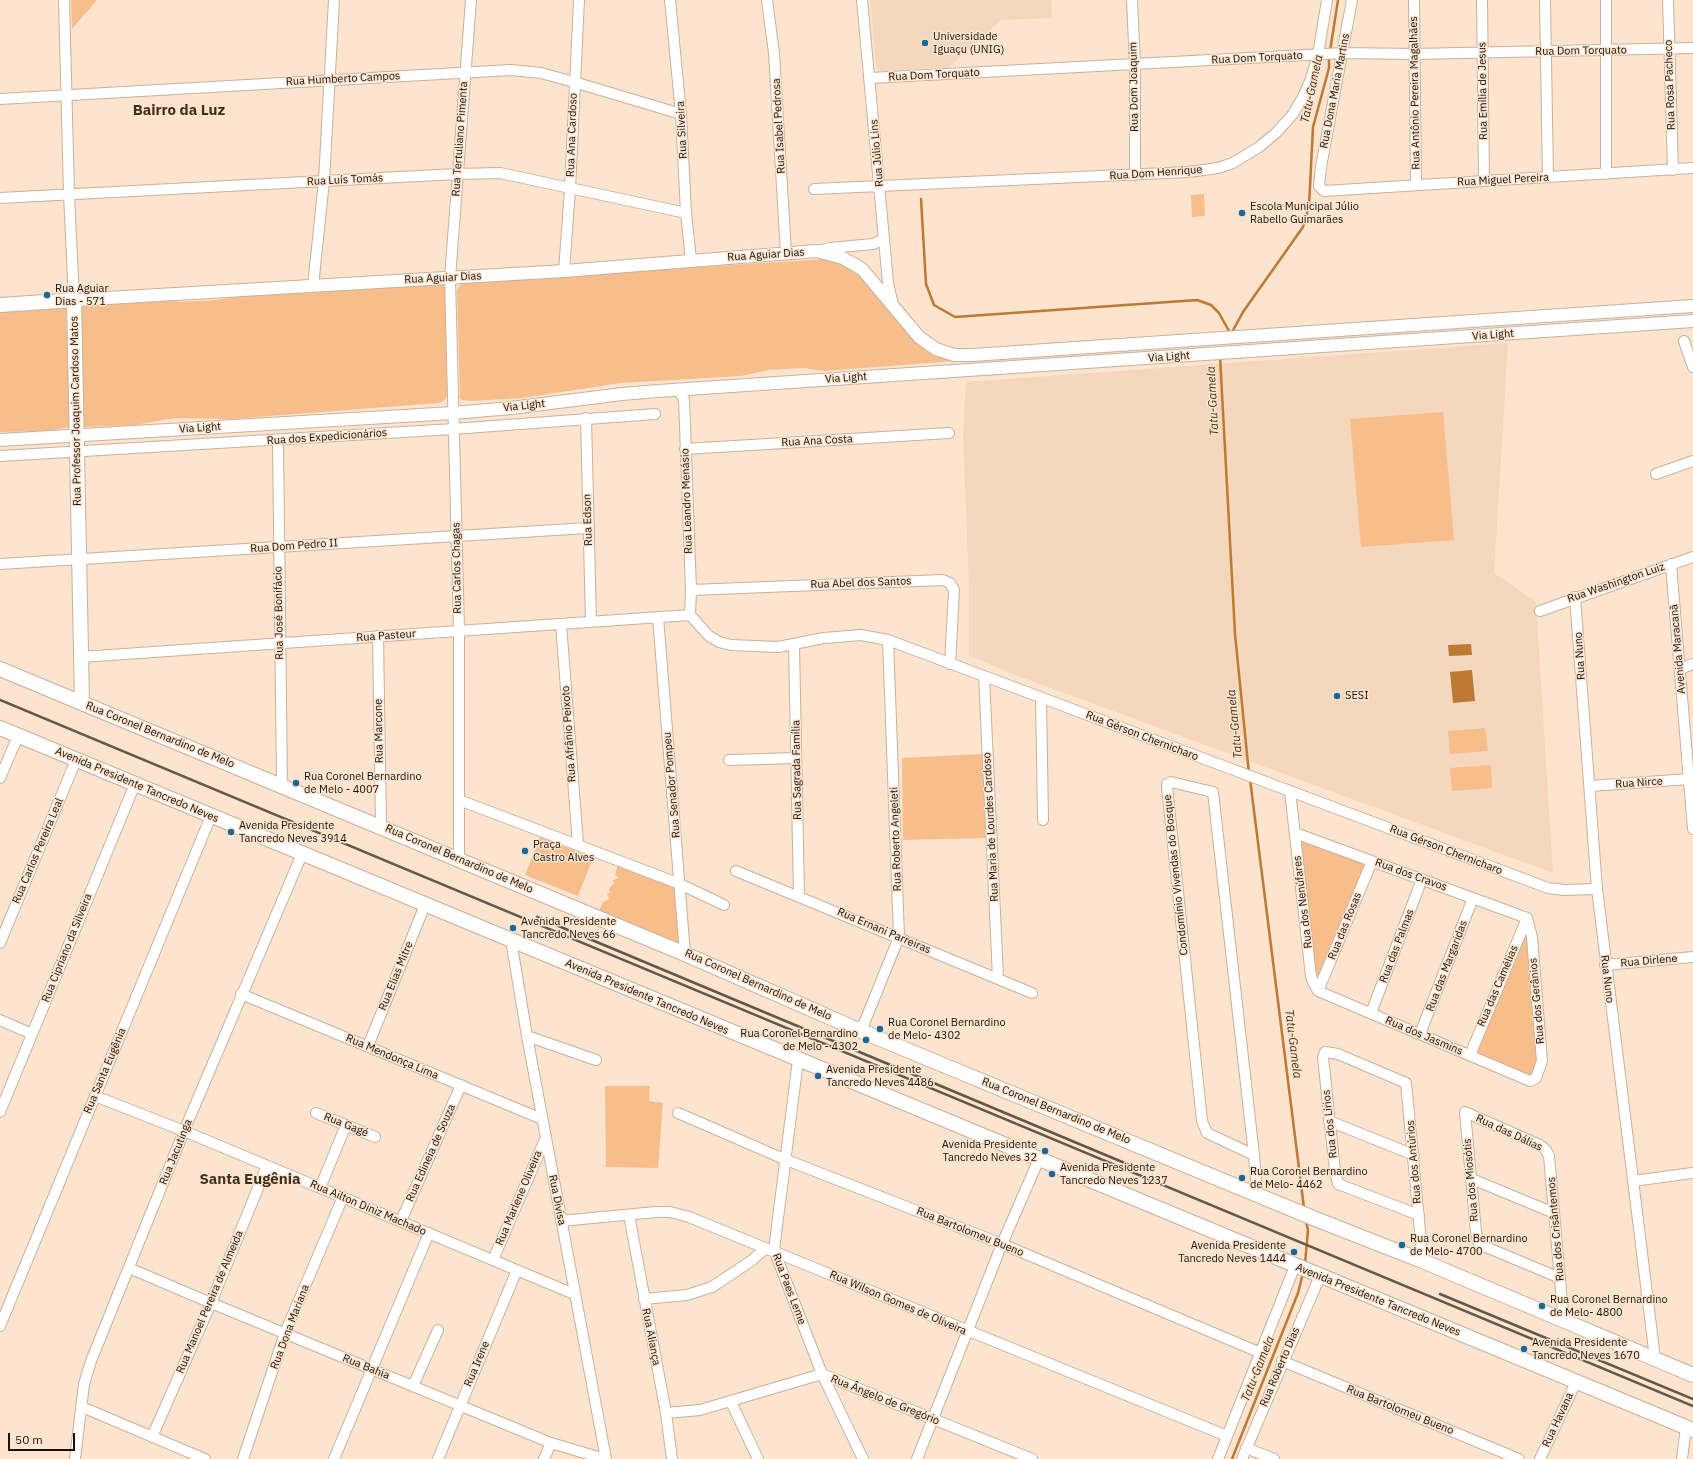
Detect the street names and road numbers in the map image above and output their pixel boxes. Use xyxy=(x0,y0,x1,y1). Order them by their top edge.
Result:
street label: Rua Antônio Pereira Magalhães xyxy=(1407,16,1423,170)
street label: Rua Dona Maria Martins xyxy=(1317,32,1353,150)
street label: Rua Rosa Pacheco xyxy=(1662,40,1678,130)
street label: Rua Dom Joaquim xyxy=(1127,42,1141,132)
street label: Rua Emília de Jesus xyxy=(1476,42,1490,140)
street label: Rua Dom Torquato xyxy=(1535,44,1627,58)
street label: Rua Dom Torquato xyxy=(1211,49,1303,67)
street label: Rua Dom Torquato xyxy=(888,66,980,84)
street label: Rua Humberto Campos xyxy=(285,69,401,89)
street label: Rua Isabel Pedrosa xyxy=(770,78,788,174)
street label: Rua Tertuliano Pimenta xyxy=(449,81,471,197)
street label: Rua Ana Cardoso xyxy=(564,93,580,177)
street label: Rua Silveira xyxy=(674,101,690,159)
street label: Rua Júlio Lins xyxy=(867,119,887,187)
street label: Rua Dom Henrique xyxy=(1109,163,1203,183)
street label: Rua Luís Tomás xyxy=(306,171,384,189)
street label: Rua Miguel Pereira xyxy=(1457,171,1549,189)
street label: Rua Aguiar Dias xyxy=(727,246,805,264)
street label: Rua Aguiar Dias xyxy=(404,269,482,287)
street label: Rua Professor Joaquim Cardoso Matos xyxy=(68,316,84,506)
street label: Via Light xyxy=(1472,327,1514,343)
street label: Via Light xyxy=(1148,349,1190,365)
street label: Via Light xyxy=(825,370,867,386)
street label: Via Light xyxy=(502,397,546,415)
street label: Via Light xyxy=(179,420,221,436)
street label: Rua dos Expedicionários xyxy=(266,426,388,448)
street label: Rua Ana Costa xyxy=(781,433,853,449)
street label: Rua Leandro Menásio xyxy=(679,448,695,554)
street label: Rua Edson xyxy=(580,494,596,546)
street label: Rua Carlos Chagas xyxy=(450,522,464,614)
street label: Rua Dom Pedro II xyxy=(250,536,338,556)
street label: Rua Washington Luiz xyxy=(1566,560,1666,606)
street label: Rua José Bonifácio xyxy=(272,566,286,660)
street label: Rua Abel dos Santos xyxy=(810,575,912,591)
street label: Avenida Maracanã xyxy=(1667,603,1689,695)
street label: Rua Pasteur xyxy=(356,627,416,645)
street label: Rua Nuno xyxy=(1572,632,1588,680)
street label: Rua Afrânio Peixoto xyxy=(559,685,579,783)
street label: Rua Coronel Bernardino de Melo xyxy=(84,699,236,771)
street label: Rua Marcone xyxy=(372,699,386,763)
street label: Rua Gérson Chernicharo xyxy=(1084,708,1200,764)
street label: Rua Sagrada Família xyxy=(790,720,804,820)
street label: Rua Senador Pompeu xyxy=(661,731,683,839)
street label: Avenida Presidente Tancredo Neves xyxy=(53,744,221,826)
street label: Rua Maria de Lourdes Cardoso xyxy=(980,752,1002,902)
street label: Rua Nirce xyxy=(1615,775,1663,791)
street label: Rua Roberto Angeleti xyxy=(888,787,904,891)
street label: Condomínio Vivendas do Bosque xyxy=(1161,794,1191,956)
street label: Rua Carlos Pereira Leal xyxy=(10,796,66,906)
street label: Rua Coronel Bernardino de Melo xyxy=(383,822,535,896)
street label: Rua Gérson Chernicharo xyxy=(1388,822,1504,878)
street label: Rua dos Nenúfares xyxy=(1291,855,1315,949)
street label: Rua dos Cravos xyxy=(1373,856,1449,894)
street label: Rua das Rosas xyxy=(1325,890,1365,962)
street label: Rua Cipriano da Silveira xyxy=(39,892,95,1004)
street label: Rua Ernani Parreiras xyxy=(835,905,933,957)
street label: Rua das Palmas xyxy=(1377,907,1417,985)
street label: Rua das Margaridas xyxy=(1424,919,1470,1013)
street label: Rua Elias Mitre xyxy=(376,940,416,1012)
street label: Rua das Camélias xyxy=(1475,943,1521,1029)
street label: Rua Coronel Bernardino de Melo xyxy=(683,947,833,1023)
street label: Rua Dirlene xyxy=(1620,952,1678,970)
street label: Rua Nuno xyxy=(1598,954,1616,1004)
street label: Avenida Presidente Tancredo Neves xyxy=(563,956,731,1038)
street label: Rua dos Gerânios xyxy=(1527,957,1547,1045)
street label: Rua dos Jasmins xyxy=(1383,1014,1465,1058)
street label: Rua Santa Eugênia xyxy=(81,1026,129,1116)
street label: Rua Mendonça Lima xyxy=(344,1031,440,1083)
street label: Rua Coronel Bernardino de Melo xyxy=(980,1075,1132,1147)
street label: Rua dos Lírios xyxy=(1320,1089,1340,1159)
street label: Rua Edineia de Souza xyxy=(404,1102,458,1204)
street label: Rua Gagé xyxy=(322,1110,370,1140)
street label: Rua das Dálias xyxy=(1473,1112,1545,1154)
street label: Rua Jacutinga xyxy=(157,1117,195,1187)
street label: Rua dos Antúrios xyxy=(1404,1120,1424,1204)
street label: Rua dos Miosótis xyxy=(1461,1138,1481,1222)
street label: Rua Marlene Oliveira xyxy=(493,1148,545,1248)
street label: Rua Divisa xyxy=(546,1174,568,1226)
street label: Rua dos Crisântemos xyxy=(1545,1176,1567,1282)
street label: Rua Ailton Diniz Machado xyxy=(308,1177,428,1239)
street label: Rua Bartolomeu Bueno xyxy=(914,1204,1026,1260)
street label: Rua Manoel Pereira de Almeida xyxy=(174,1229,246,1375)
street label: Rua Paes Leme xyxy=(769,1252,809,1326)
street label: Avenida Presidente Tancredo Neves xyxy=(1294,1261,1462,1339)
street label: Rua Wilson Gomes de Oliveira xyxy=(827,1268,969,1338)
street label: Rua Dona Mariana xyxy=(268,1283,312,1371)
street label: Rua Aliança xyxy=(639,1307,663,1367)
street label: Rua Roberto Dias xyxy=(1257,1325,1303,1409)
street label: Rua Irene xyxy=(461,1339,493,1389)
street label: Rua Bahia xyxy=(340,1352,392,1382)
street label: Rua Ângelo de Gregório xyxy=(829,1372,941,1428)
street label: Rua Bartolomeu Bueno xyxy=(1344,1382,1456,1438)
street label: Rua Havana xyxy=(1540,1391,1576,1449)

